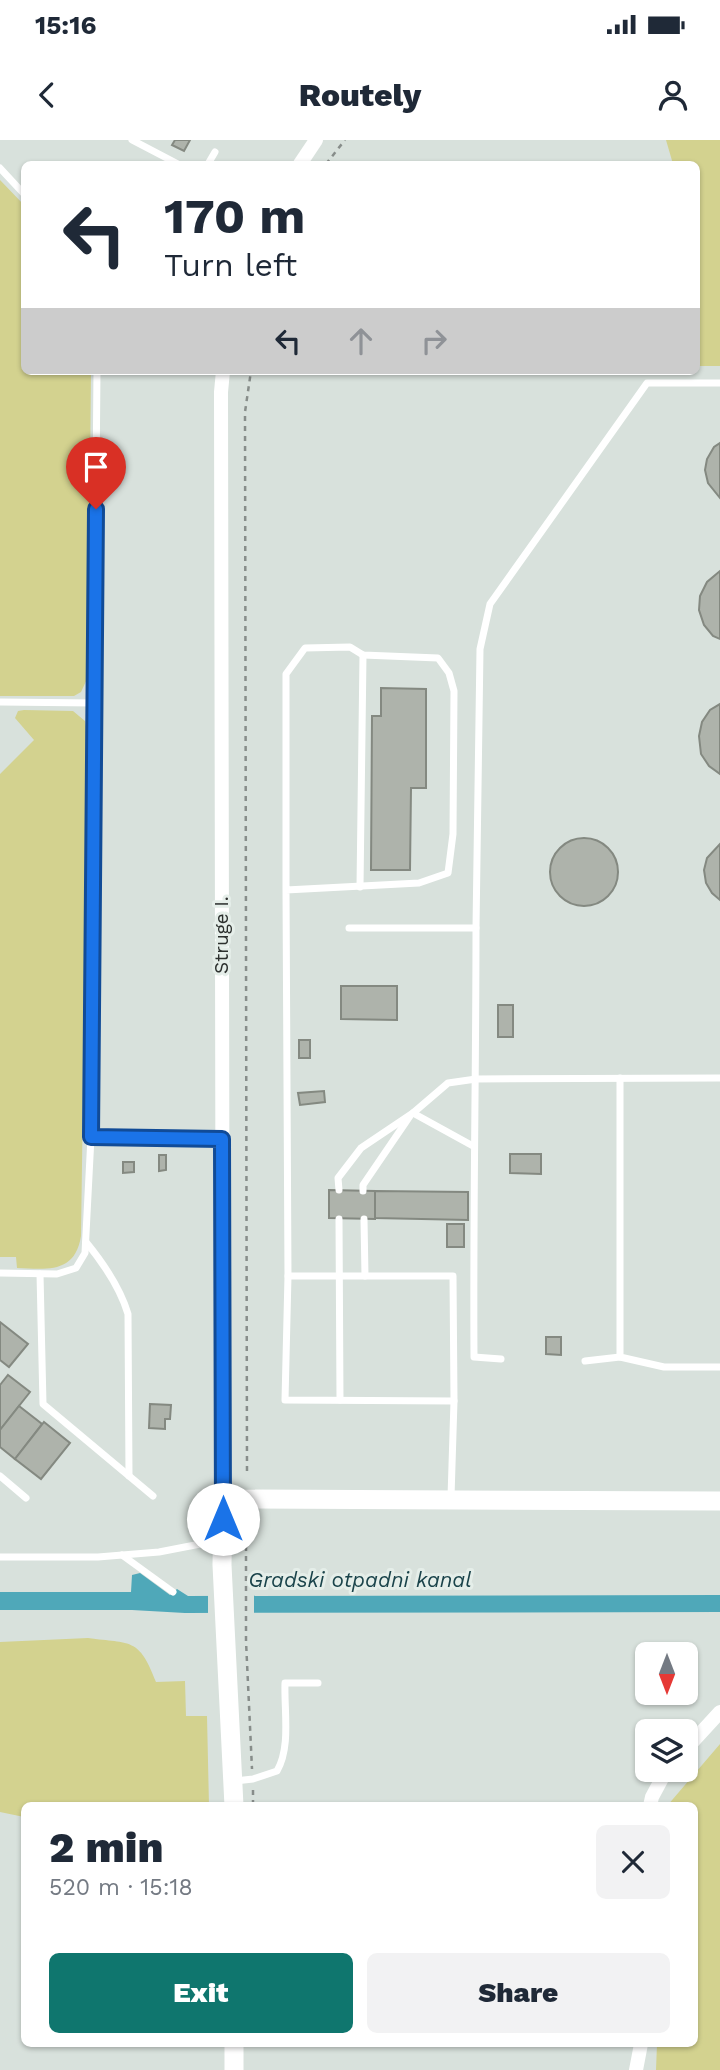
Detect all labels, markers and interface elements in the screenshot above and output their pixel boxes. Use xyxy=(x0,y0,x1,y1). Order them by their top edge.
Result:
text: 15:16 xyxy=(35,10,96,40)
icon: back xyxy=(28,76,66,114)
text: Routely xyxy=(299,76,421,114)
icon: person xyxy=(654,76,692,114)
text: 170 m xyxy=(164,187,305,245)
icon: left xyxy=(49,189,140,280)
text: Turn left xyxy=(164,246,297,284)
icon: left xyxy=(269,322,307,360)
icon: ahead xyxy=(342,322,380,360)
icon: right xyxy=(415,322,453,360)
pin xyxy=(66,437,126,509)
icon: arrive xyxy=(77,448,115,486)
street label: Struge I. xyxy=(210,896,233,974)
position arrow xyxy=(186,1482,260,1556)
water label: Gradski otpadni kanal xyxy=(248,1567,472,1592)
north arrow xyxy=(635,1642,698,1704)
map controls xyxy=(635,1642,698,1782)
button: layers xyxy=(635,1719,698,1782)
text: 2 min xyxy=(49,1823,163,1872)
button: close xyxy=(596,1825,670,1899)
text: 520 m · 15:18 xyxy=(49,1874,193,1901)
button: Exit xyxy=(49,1953,353,2033)
button: Share xyxy=(367,1953,670,2033)

